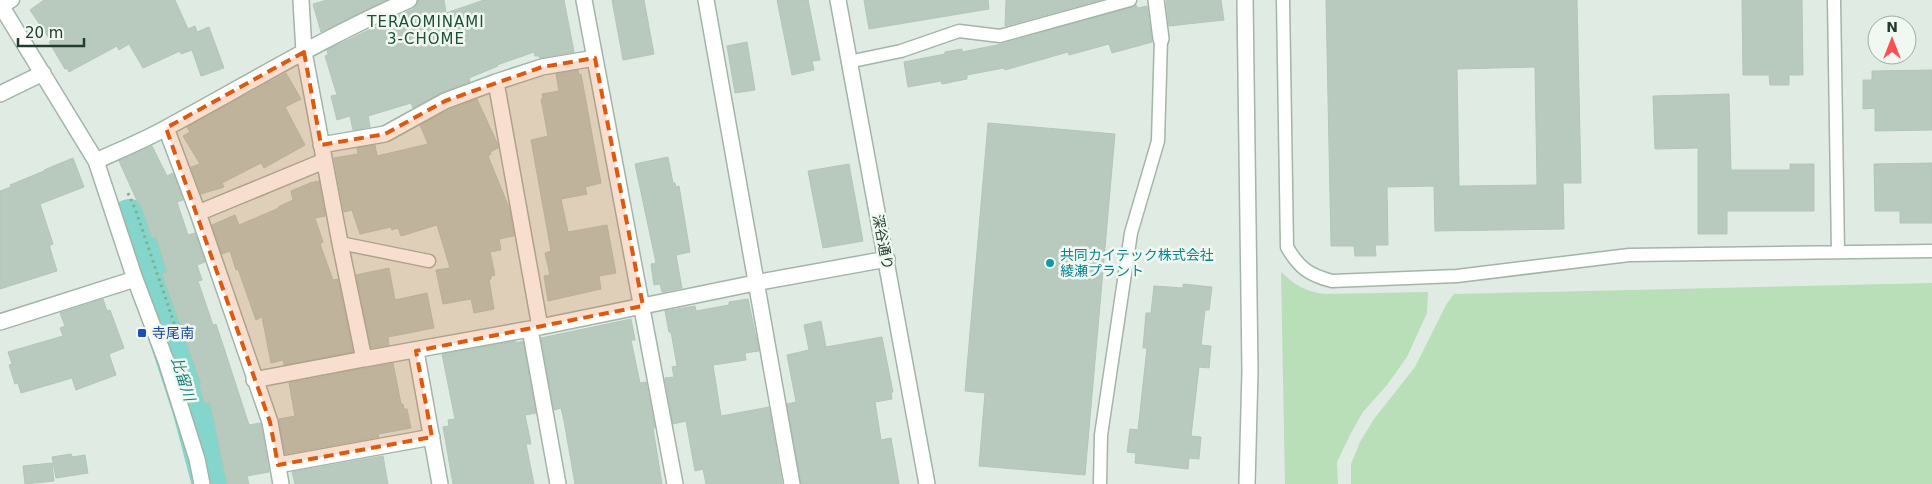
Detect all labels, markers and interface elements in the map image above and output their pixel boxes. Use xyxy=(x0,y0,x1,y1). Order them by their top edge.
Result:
district label: TERAOMINAMI 3-CHOME xyxy=(366,13,485,48)
scale bar xyxy=(18,15,84,47)
north arrow xyxy=(1867,15,1917,65)
text: N xyxy=(1886,19,1898,35)
text: 20 m xyxy=(25,24,63,42)
street label: 深谷通り xyxy=(870,213,896,271)
place label: 共同カイテック株式会社 綾瀬プラント xyxy=(1060,247,1214,279)
marker: 共同カイテック株式会社 綾瀬プラント xyxy=(1044,257,1056,269)
place label: 寺尾南 xyxy=(152,325,194,341)
marker: 寺尾南 xyxy=(136,327,148,339)
water label: 比留川 xyxy=(167,355,199,405)

